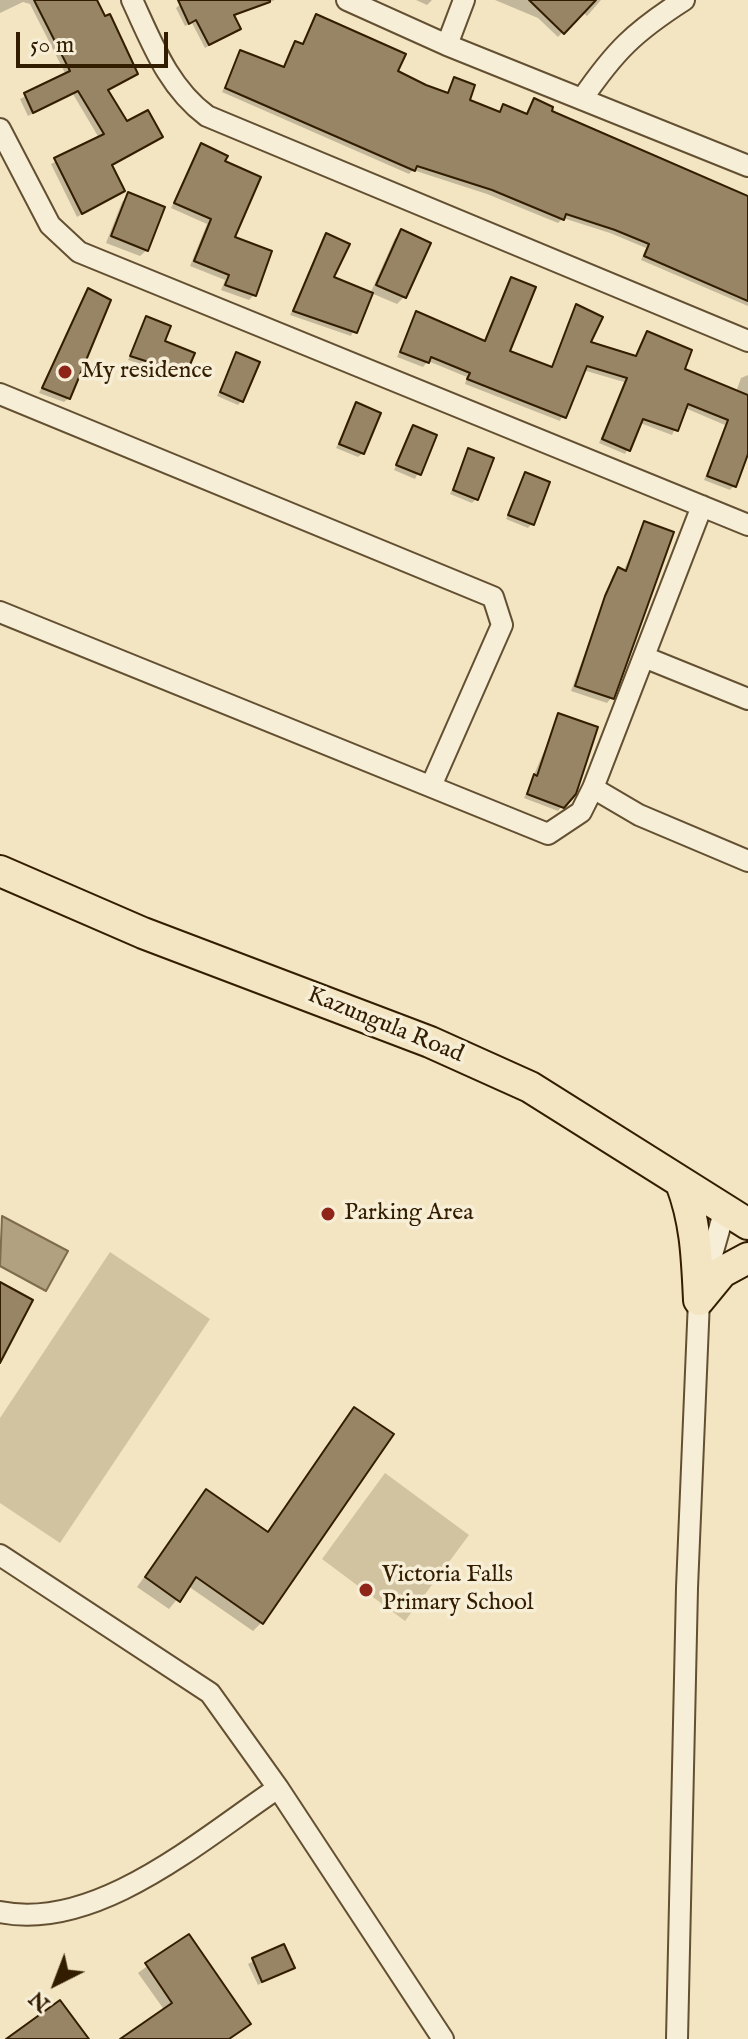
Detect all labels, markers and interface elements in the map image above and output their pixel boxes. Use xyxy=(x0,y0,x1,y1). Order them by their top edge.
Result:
scale bar xyxy=(20,16,172,66)
text: 50 m xyxy=(30,30,74,61)
place label: My residence xyxy=(81,358,213,386)
marker: My residence xyxy=(56,363,74,381)
street label: Kazungula Road xyxy=(303,982,467,1070)
place label: Parking Area xyxy=(344,1200,474,1228)
marker: Parking Area xyxy=(319,1205,337,1223)
place label: Victoria Falls Primary School xyxy=(382,1562,534,1618)
marker: Victoria Falls Primary School xyxy=(357,1581,375,1599)
north arrow xyxy=(16,1943,96,2023)
text: N xyxy=(24,1984,56,2018)

